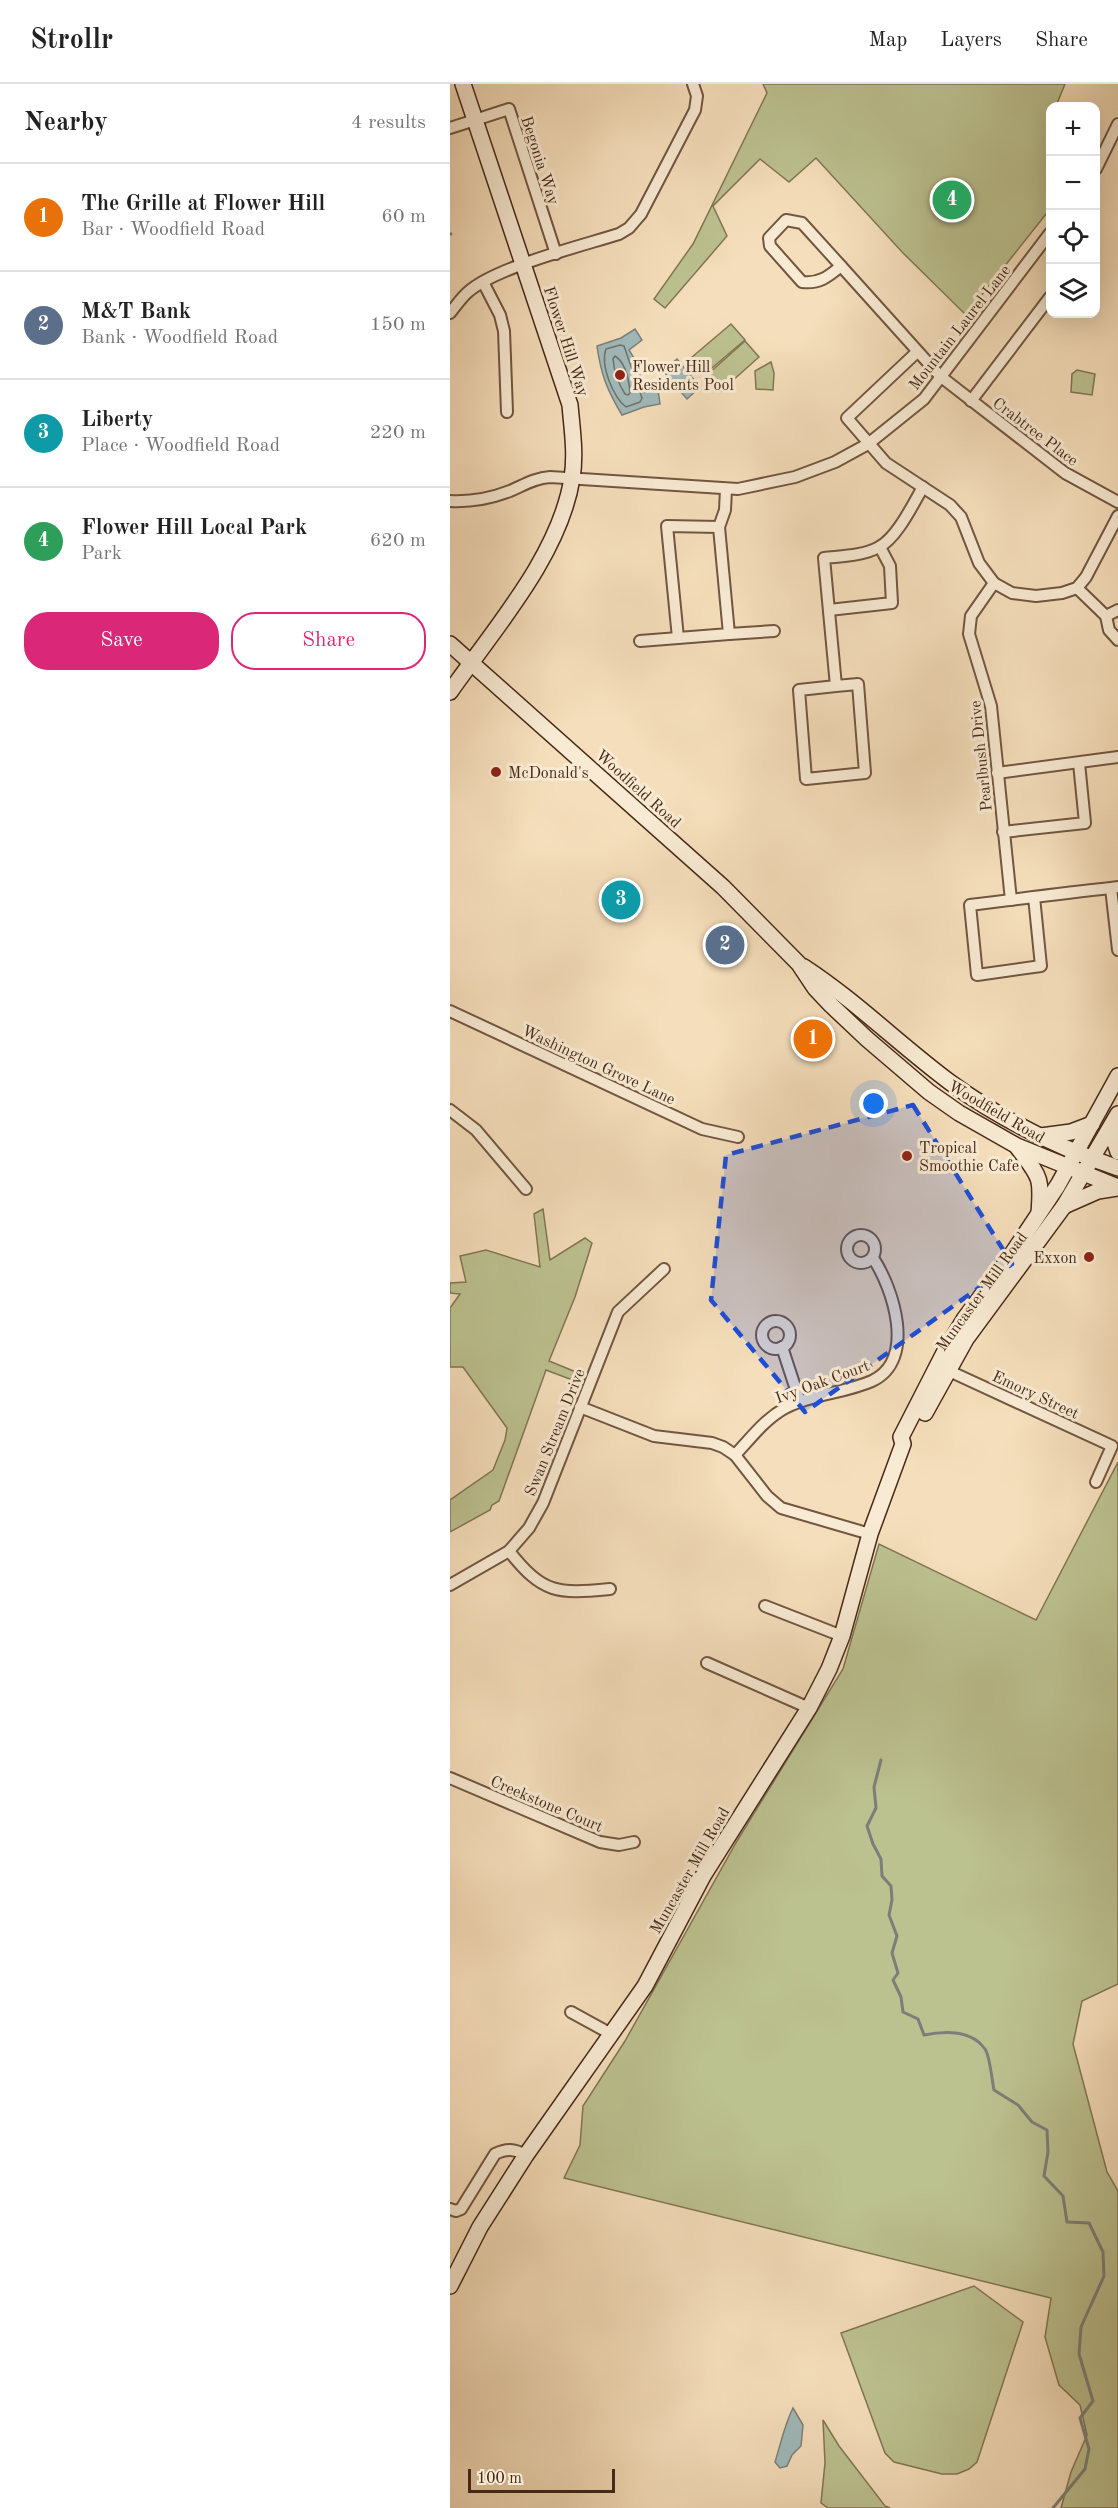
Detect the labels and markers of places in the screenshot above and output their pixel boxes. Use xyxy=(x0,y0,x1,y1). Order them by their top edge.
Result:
pin: 4 xyxy=(932,178,972,222)
place label: Flower Hill Residents Pool xyxy=(632,360,734,394)
marker: Flower Hill Residents Pool xyxy=(613,368,627,382)
marker: McDonald's xyxy=(489,765,503,779)
place label: McDonald's xyxy=(508,766,589,782)
pin: 3 xyxy=(602,878,640,922)
pin: 2 xyxy=(706,922,744,968)
pin: 1 xyxy=(794,1016,832,1062)
place label: Tropical Smoothie Cafe xyxy=(919,1141,1019,1175)
marker: Tropical Smoothie Cafe xyxy=(900,1149,914,1163)
marker: Exxon xyxy=(1082,1250,1096,1264)
place label: Exxon xyxy=(1033,1251,1077,1267)

